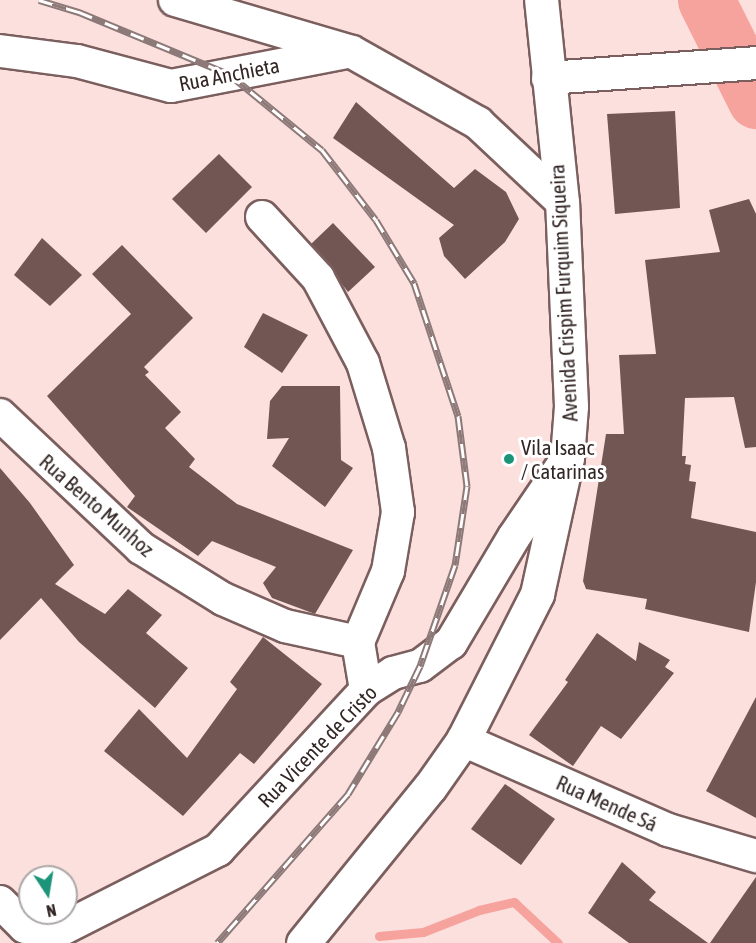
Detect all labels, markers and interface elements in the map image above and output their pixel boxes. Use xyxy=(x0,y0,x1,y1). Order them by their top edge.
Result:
street label: Rua Anchieta xyxy=(177,52,281,96)
street label: Avenida Crispim Furquim Siqueira xyxy=(544,164,582,422)
place label: Vila Isaac / Catarinas xyxy=(521,434,604,484)
street label: Rua Bento Munhoz xyxy=(35,448,159,562)
marker: Vila Isaac / Catarinas xyxy=(502,452,516,466)
street label: Rua Vicente de Cristo xyxy=(252,680,382,812)
street label: Rua Mende Sá xyxy=(553,770,661,836)
north arrow xyxy=(18,865,78,925)
text: N xyxy=(45,901,58,920)

